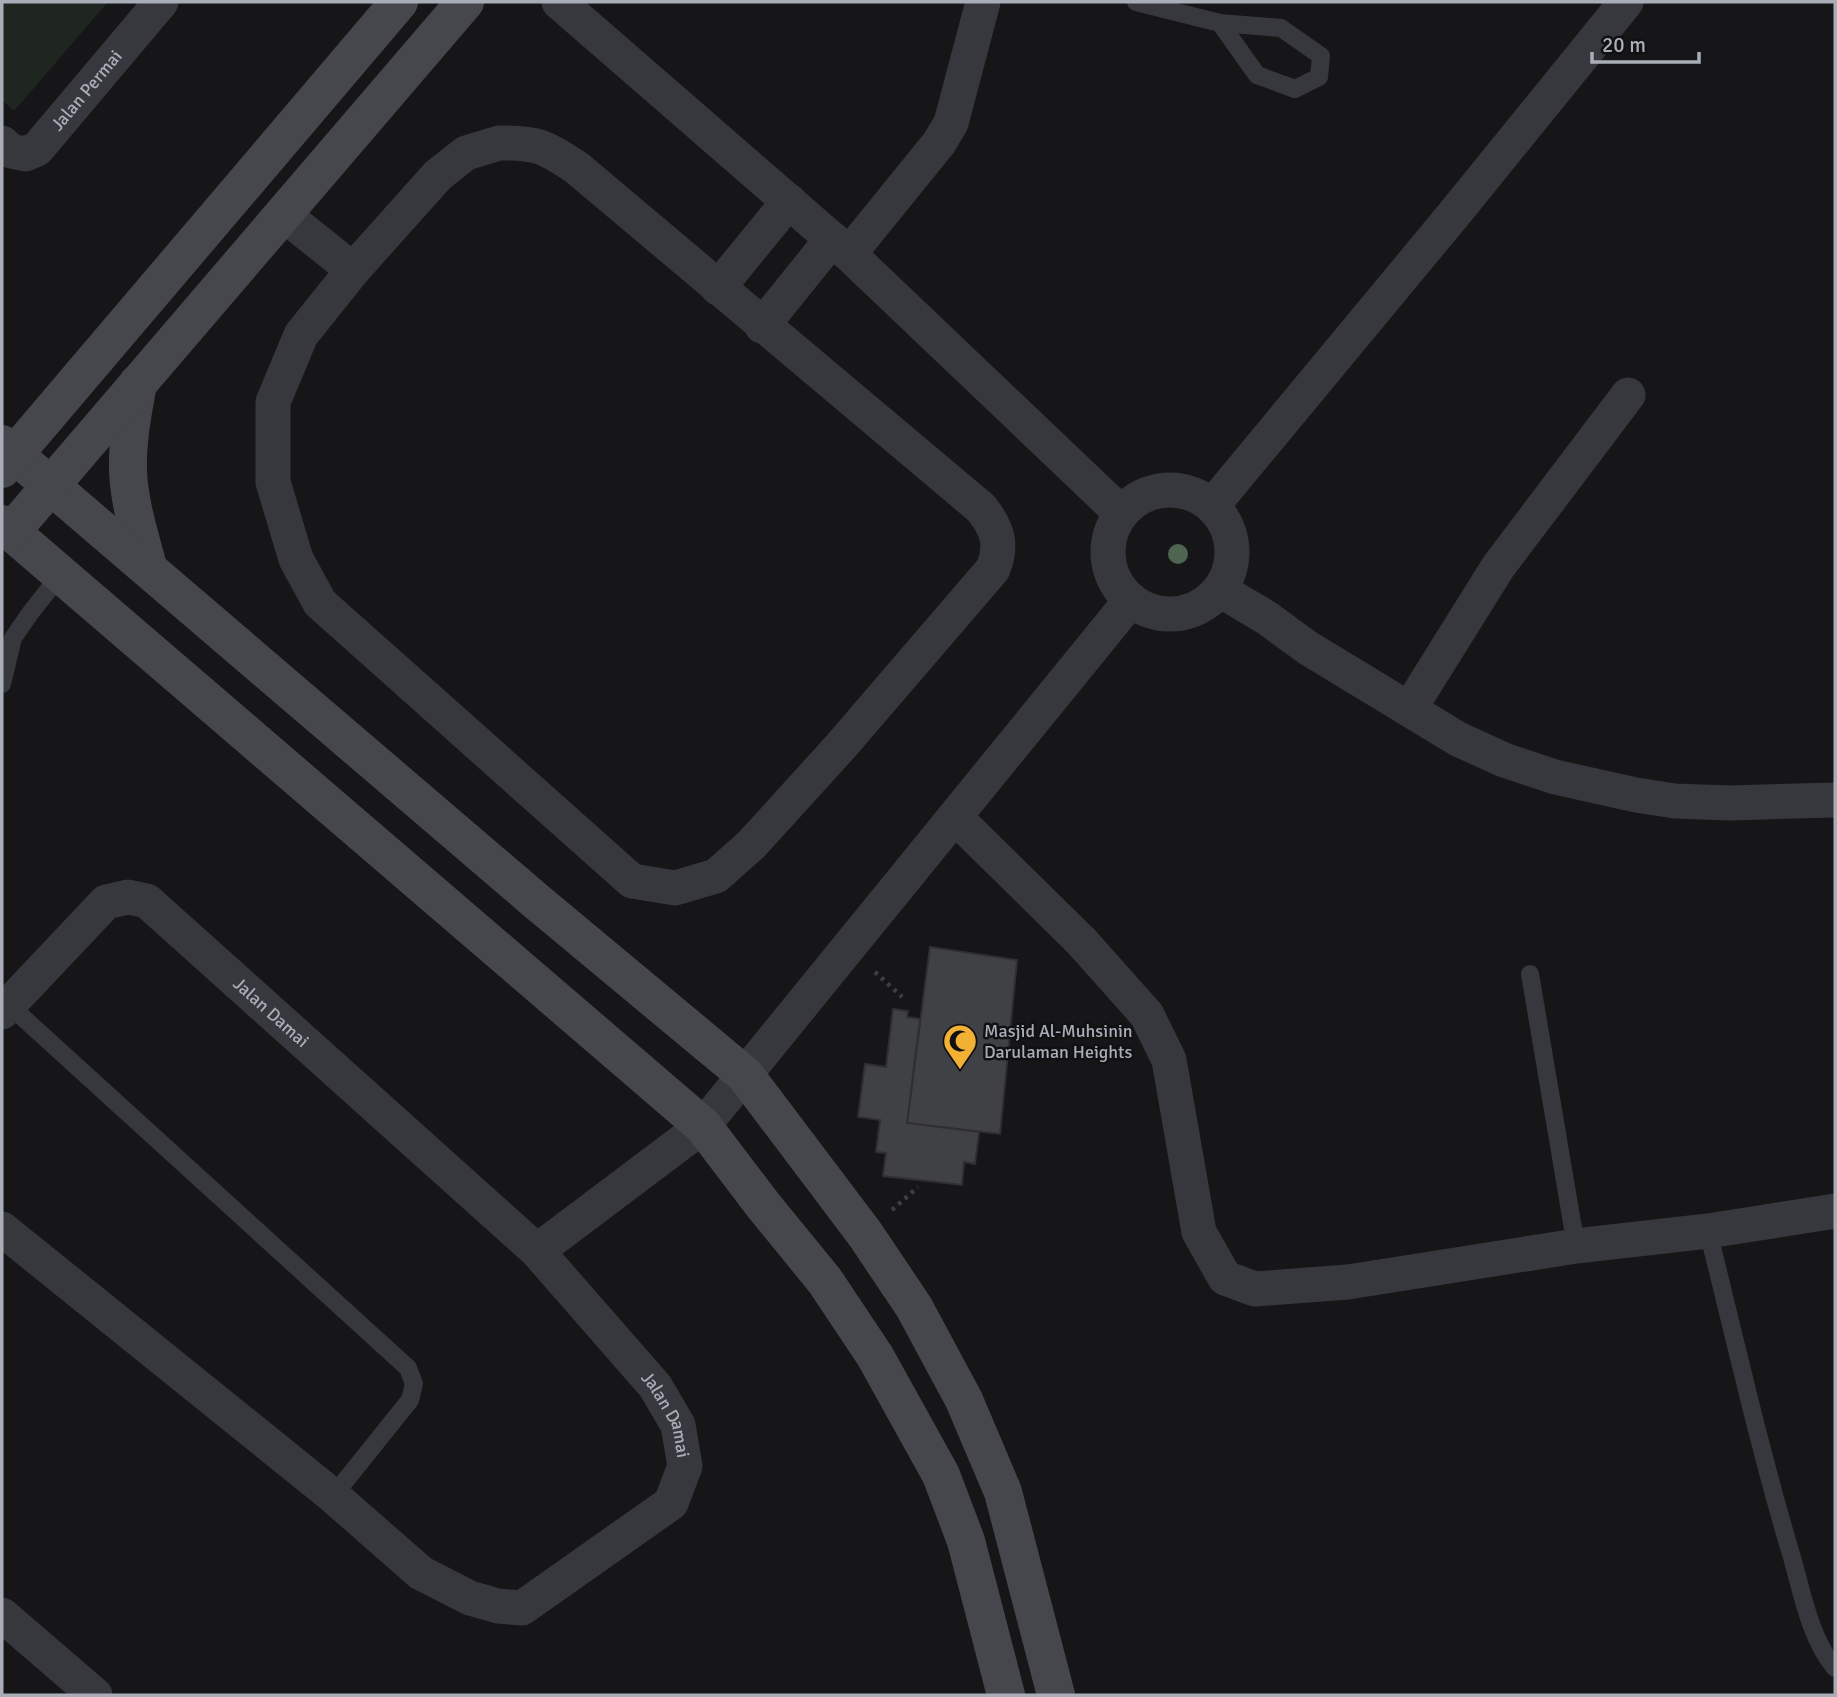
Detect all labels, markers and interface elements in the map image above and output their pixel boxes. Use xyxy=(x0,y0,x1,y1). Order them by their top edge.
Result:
scale bar xyxy=(1592,21,1699,65)
text: 20 m xyxy=(1602,32,1646,58)
street label: Jalan Permai xyxy=(46,46,127,135)
street label: Jalan Damai xyxy=(229,973,313,1052)
place label: Masjid Al-Muhsinin Darulaman Heights xyxy=(984,1020,1133,1063)
mosque icon: Masjid Al-Muhsinin Darulaman Heights xyxy=(941,1022,979,1071)
street label: Jalan Damai xyxy=(636,1367,694,1459)

